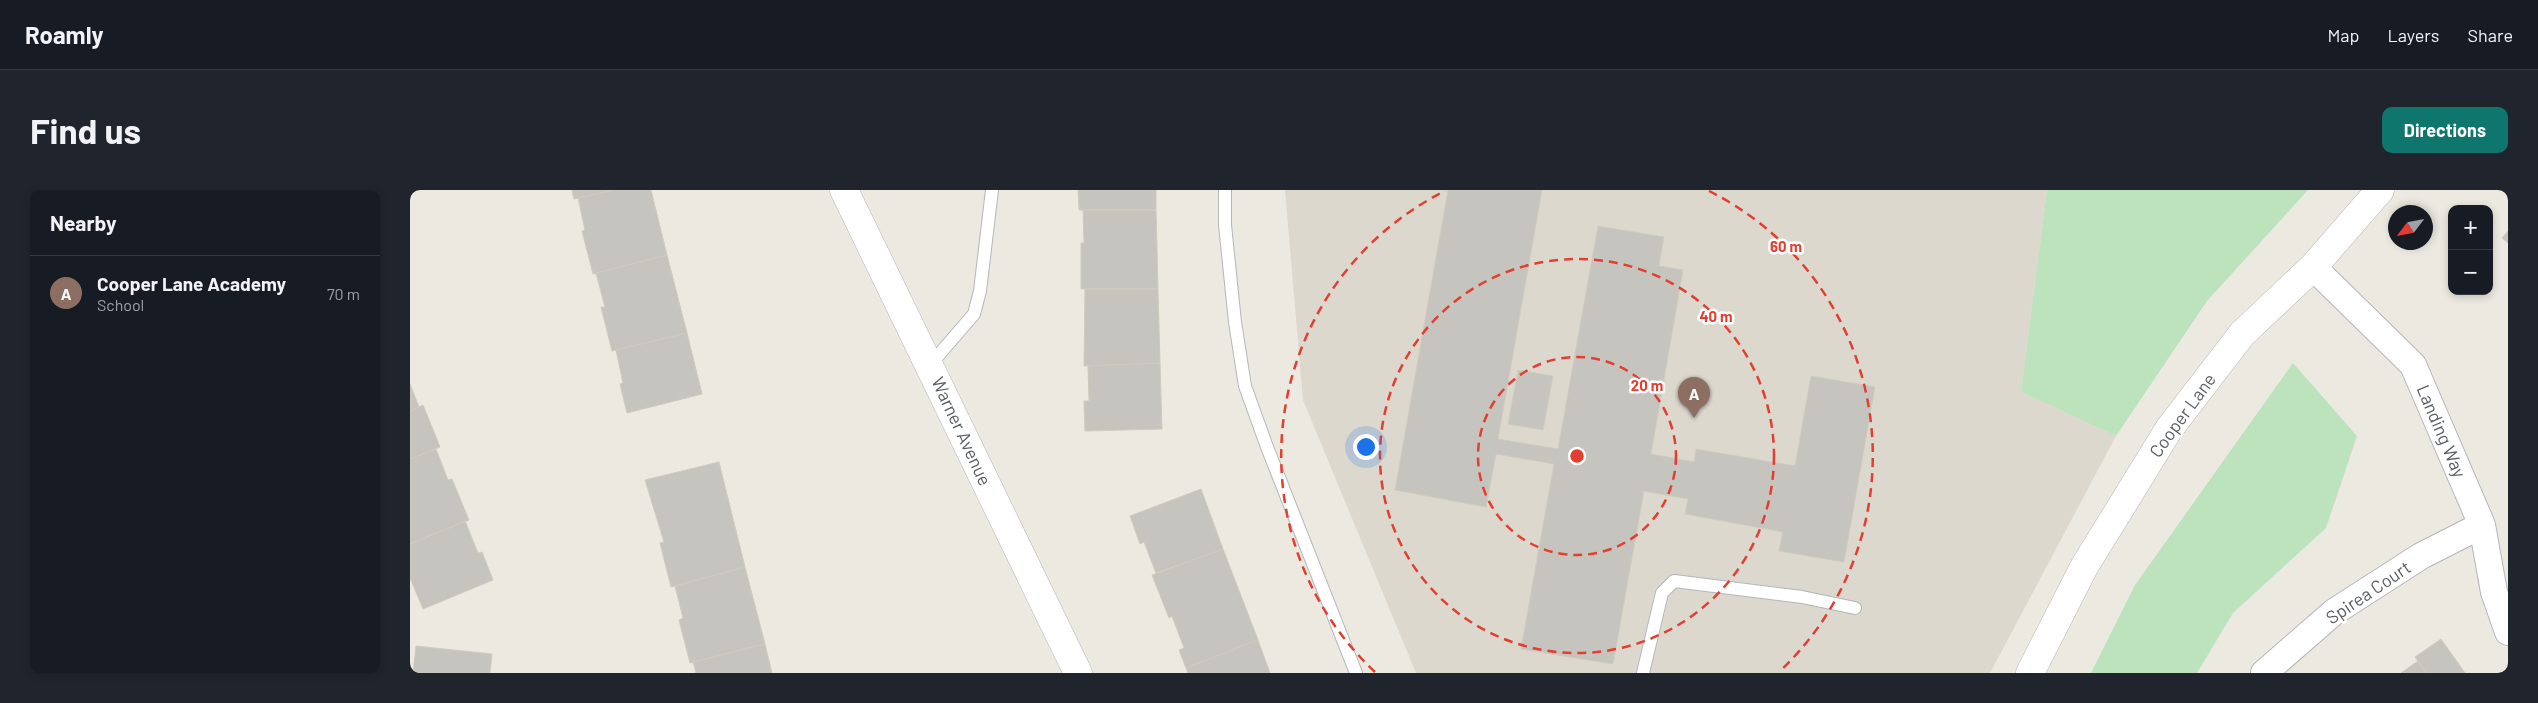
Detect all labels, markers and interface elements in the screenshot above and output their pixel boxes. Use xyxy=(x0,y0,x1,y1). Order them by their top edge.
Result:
text: Roamly xyxy=(25,20,104,49)
text: Map xyxy=(2327,24,2359,46)
text: Layers xyxy=(2387,24,2440,46)
text: Share xyxy=(2468,24,2513,46)
button: Directions xyxy=(2382,107,2508,153)
text: Find us xyxy=(30,109,141,151)
north arrow xyxy=(2388,205,2433,250)
map controls xyxy=(2448,205,2493,295)
button: + xyxy=(2448,205,2493,250)
text: Nearby xyxy=(50,210,116,235)
text: 60 m xyxy=(1770,237,1802,255)
button: − xyxy=(2448,250,2493,295)
text: Cooper Lane Academy xyxy=(97,272,286,295)
text: A xyxy=(61,284,71,303)
text: 70 m xyxy=(327,284,360,303)
text: School xyxy=(97,295,144,314)
text: 40 m xyxy=(1699,307,1733,325)
street label: Cooper Lane xyxy=(2144,369,2220,461)
street label: Warner Avenue xyxy=(927,373,997,489)
text: 20 m xyxy=(1631,376,1663,394)
pin: A xyxy=(1678,377,1710,418)
street label: Landing Way xyxy=(2413,381,2471,481)
your location xyxy=(1353,434,1379,460)
centre of rings xyxy=(1568,447,1586,465)
street label: Spirea Court xyxy=(2321,556,2415,628)

